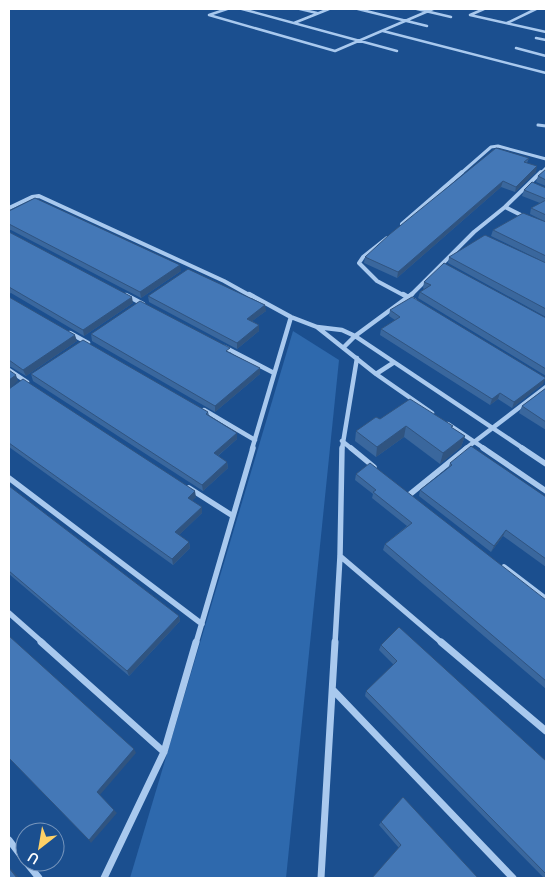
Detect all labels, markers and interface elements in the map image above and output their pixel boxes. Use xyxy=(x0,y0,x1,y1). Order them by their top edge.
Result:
north arrow xyxy=(15,822,65,872)
text: U xyxy=(24,848,42,869)

